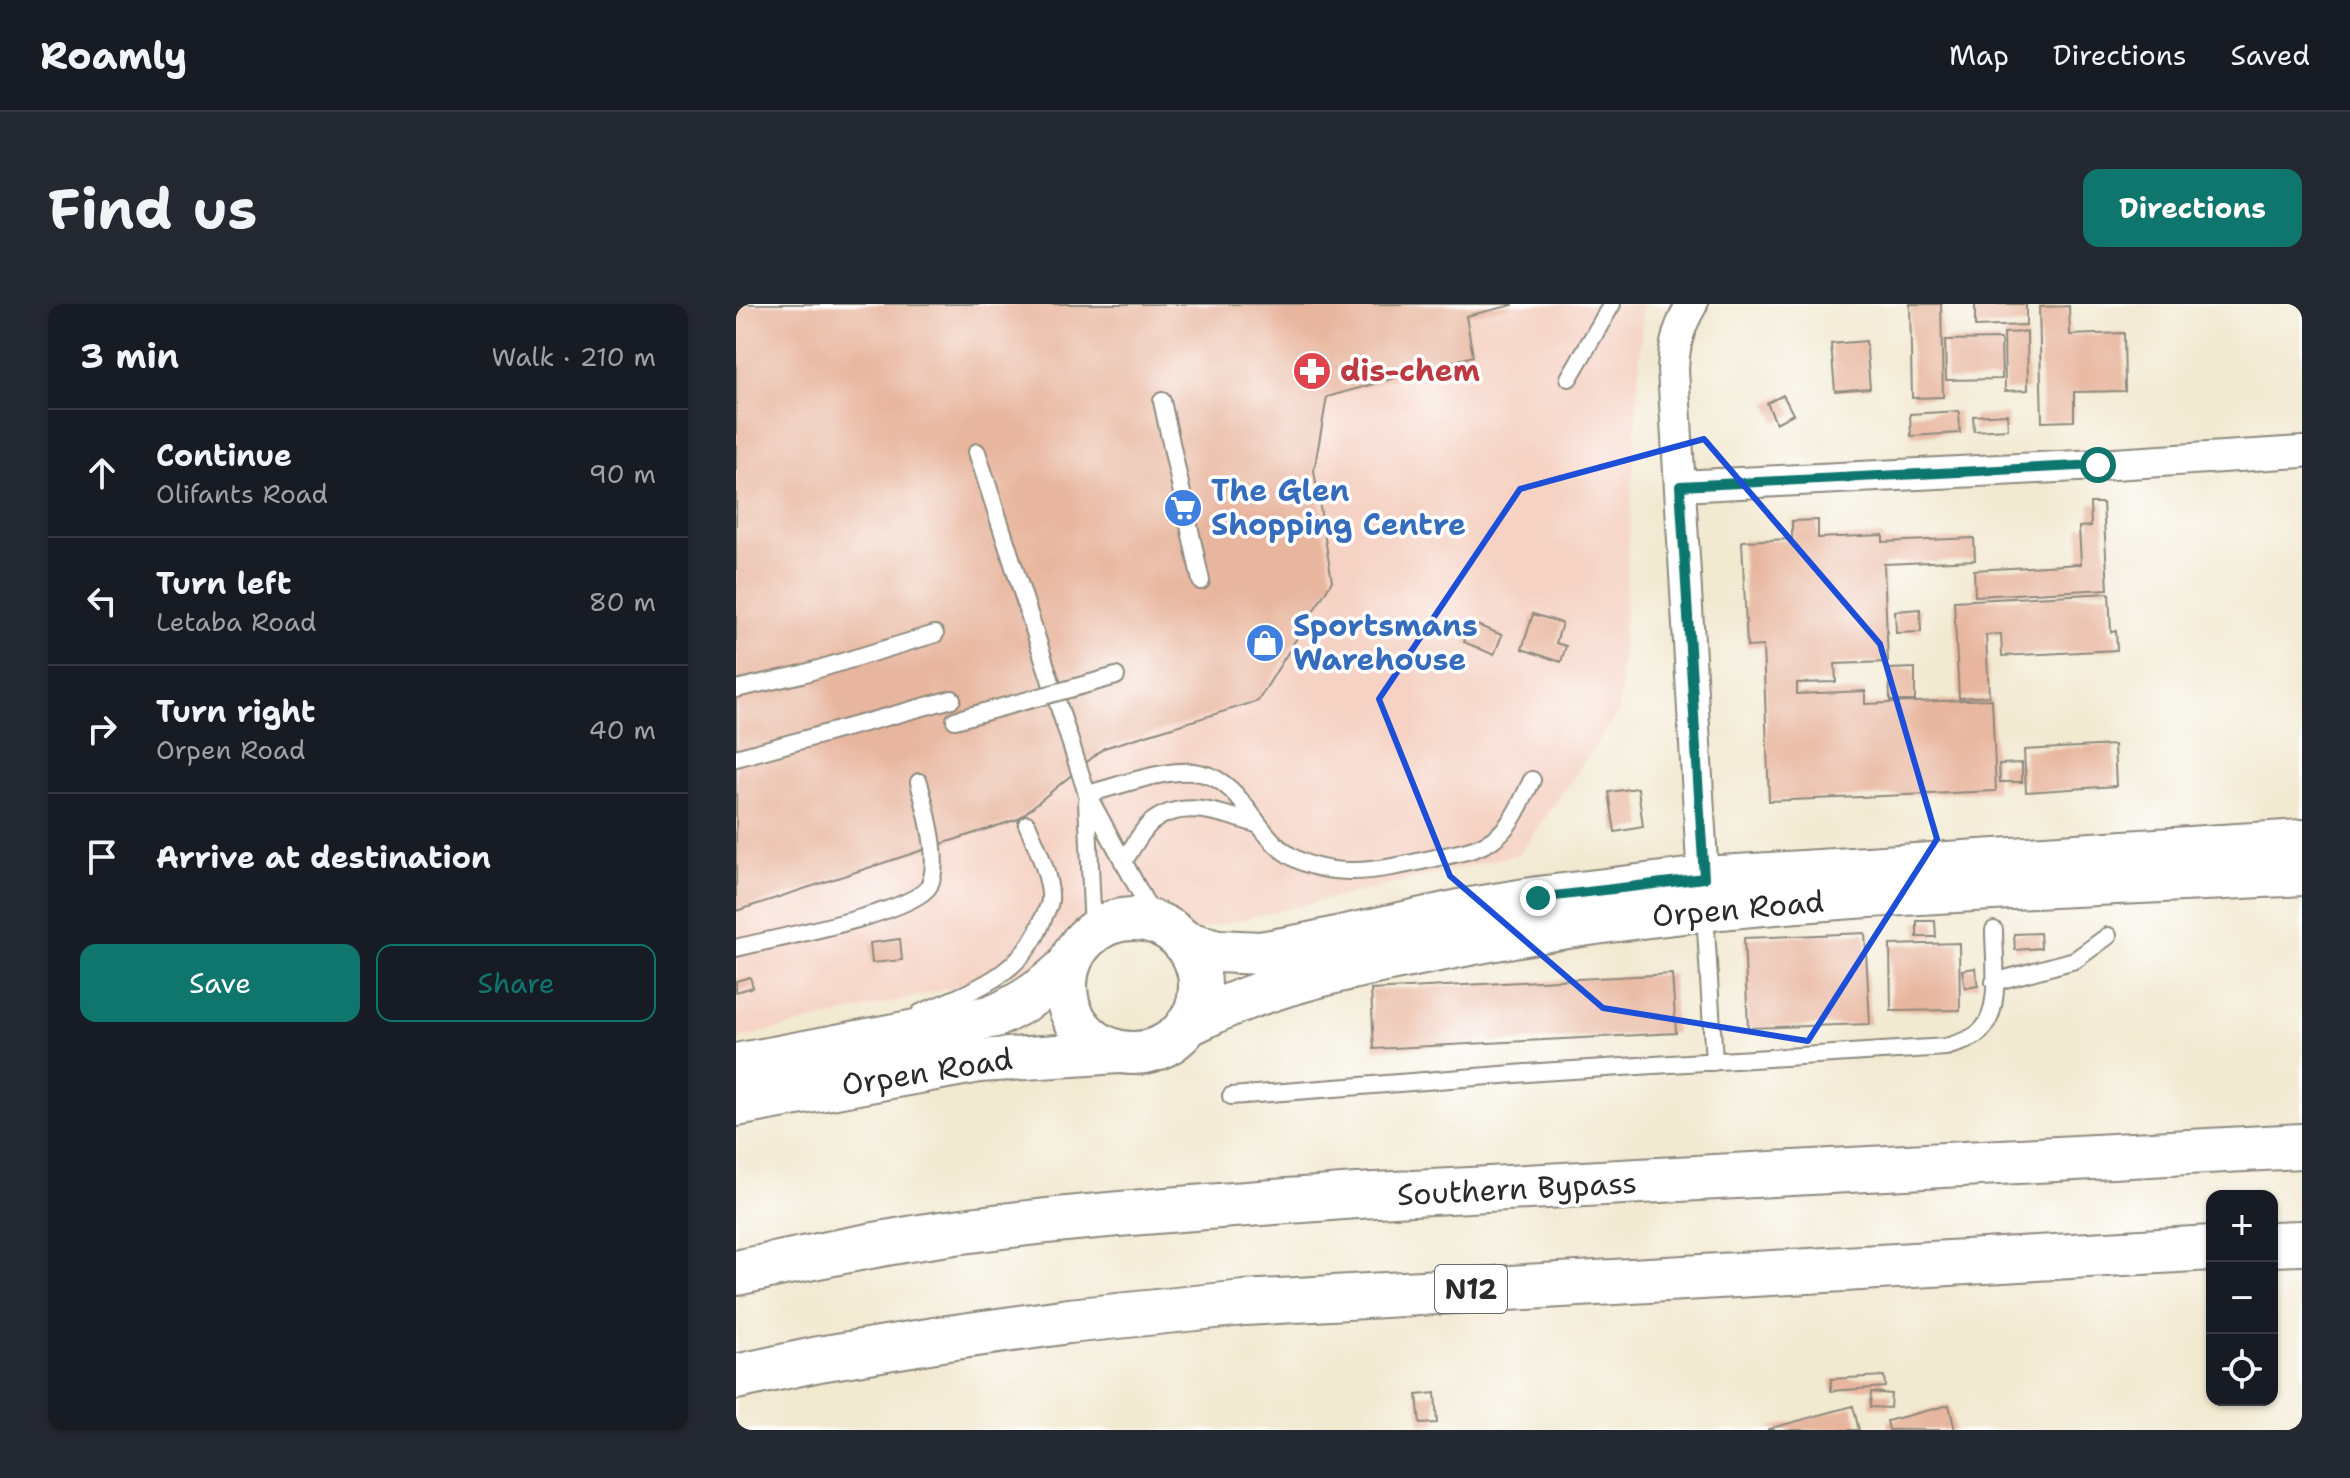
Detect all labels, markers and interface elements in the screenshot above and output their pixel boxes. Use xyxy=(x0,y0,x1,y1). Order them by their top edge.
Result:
text: Roamly xyxy=(40,30,187,81)
text: Map xyxy=(1949,36,2009,74)
text: Directions xyxy=(2053,36,2187,74)
text: Saved xyxy=(2231,36,2310,74)
button: Directions xyxy=(2083,169,2302,247)
text: Find us xyxy=(48,171,257,246)
text: 3 min xyxy=(80,333,179,379)
text: Walk · 210 m xyxy=(492,339,656,374)
pharmacy icon: dis-chem xyxy=(1291,350,1333,392)
place label: dis-chem xyxy=(1340,350,1480,391)
text: Continue xyxy=(156,435,292,476)
route start xyxy=(2080,447,2116,483)
icon: ahead xyxy=(80,451,124,495)
text: 90 m xyxy=(589,456,656,491)
place label: The Glen Shopping Centre xyxy=(1211,470,1466,545)
text: Olifants Road xyxy=(156,476,328,511)
supermarket icon: The Glen Shopping Centre xyxy=(1162,487,1204,529)
text: Turn left xyxy=(156,563,291,604)
icon: left xyxy=(80,579,124,623)
text: 80 m xyxy=(589,584,656,619)
text: Letaba Road xyxy=(156,604,316,639)
place label: Sportsmans Warehouse xyxy=(1293,605,1478,680)
shop icon: Sportsmans Warehouse xyxy=(1244,622,1286,664)
text: Turn right xyxy=(156,691,315,732)
icon: right xyxy=(80,707,124,751)
text: 40 m xyxy=(589,712,656,747)
text: Orpen Road xyxy=(156,732,305,767)
icon: arrive xyxy=(80,835,124,879)
text: Arrive at destination xyxy=(156,837,491,878)
route end xyxy=(1520,880,1556,916)
street label: Orpen Road xyxy=(1650,881,1826,936)
button: Save xyxy=(80,944,360,1022)
button: Share xyxy=(376,944,656,1022)
street label: Orpen Road xyxy=(839,1038,1015,1105)
street label: Southern Bypass xyxy=(1396,1162,1638,1215)
map controls xyxy=(2206,1190,2278,1406)
button: + xyxy=(2206,1190,2278,1262)
button: − xyxy=(2206,1262,2278,1334)
road number: N12 xyxy=(1435,1265,1507,1313)
button: locate xyxy=(2206,1334,2278,1406)

